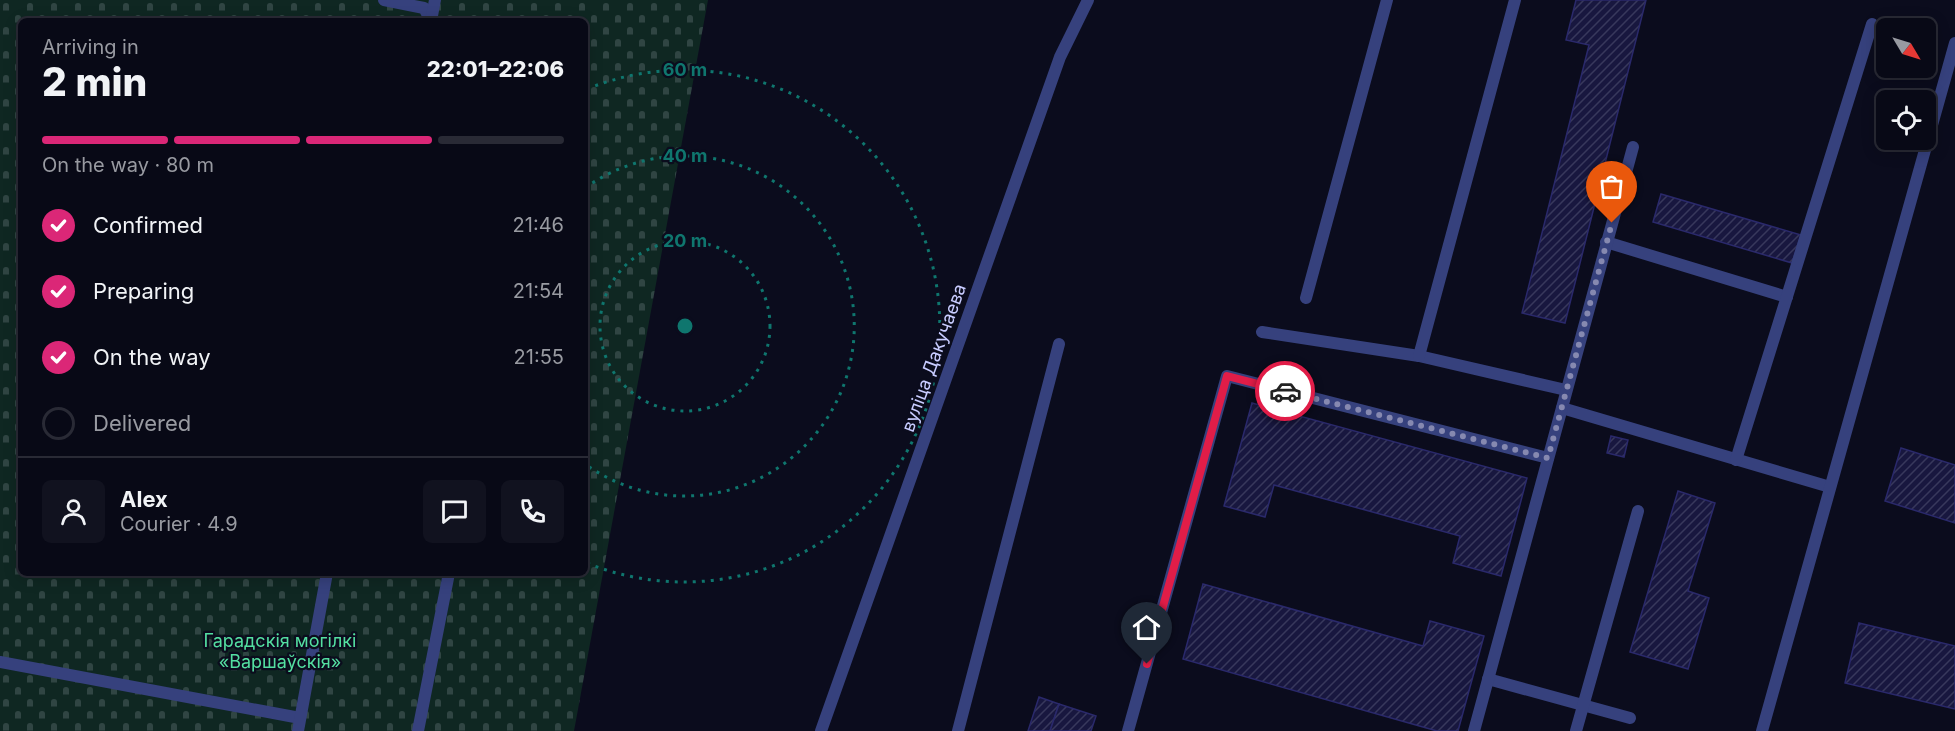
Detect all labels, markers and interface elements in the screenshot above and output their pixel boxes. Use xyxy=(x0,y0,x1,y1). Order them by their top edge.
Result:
north arrow xyxy=(1876,18,1936,78)
map controls xyxy=(1876,18,1936,150)
text: Arriving in xyxy=(42,35,139,59)
text: 22:01–22:06 xyxy=(427,56,564,82)
text: 2 min xyxy=(42,58,147,105)
text: 60 m xyxy=(663,59,707,80)
button: locate xyxy=(1876,90,1936,150)
text: 40 m xyxy=(663,145,708,166)
text: On the way · 80 m xyxy=(42,153,214,177)
pin xyxy=(1586,161,1637,223)
icon: bag xyxy=(1595,170,1628,203)
icon: check xyxy=(42,209,75,242)
text: Confirmed xyxy=(93,212,203,238)
text: 21:46 xyxy=(513,213,564,237)
text: 20 m xyxy=(663,230,707,251)
icon: check xyxy=(42,275,75,308)
text: Preparing xyxy=(93,278,194,304)
text: 21:54 xyxy=(513,279,564,303)
street label: вуліца Дакучаева xyxy=(897,281,970,435)
centre of rings xyxy=(675,316,695,336)
icon: check xyxy=(42,341,75,374)
text: On the way xyxy=(93,344,211,370)
text: 21:55 xyxy=(514,345,564,369)
courier xyxy=(1255,361,1315,421)
icon: car xyxy=(1269,375,1302,408)
text: Delivered xyxy=(93,410,191,436)
button: person xyxy=(42,480,105,543)
button: chat xyxy=(423,480,486,543)
button: phone xyxy=(501,480,564,543)
text: Alex xyxy=(120,486,168,512)
text: Courier · 4.9 xyxy=(120,512,238,536)
pin xyxy=(1121,602,1172,664)
icon: home xyxy=(1130,611,1163,644)
park label: Гарадскія могілкі «Варшаўскія» xyxy=(204,630,356,672)

